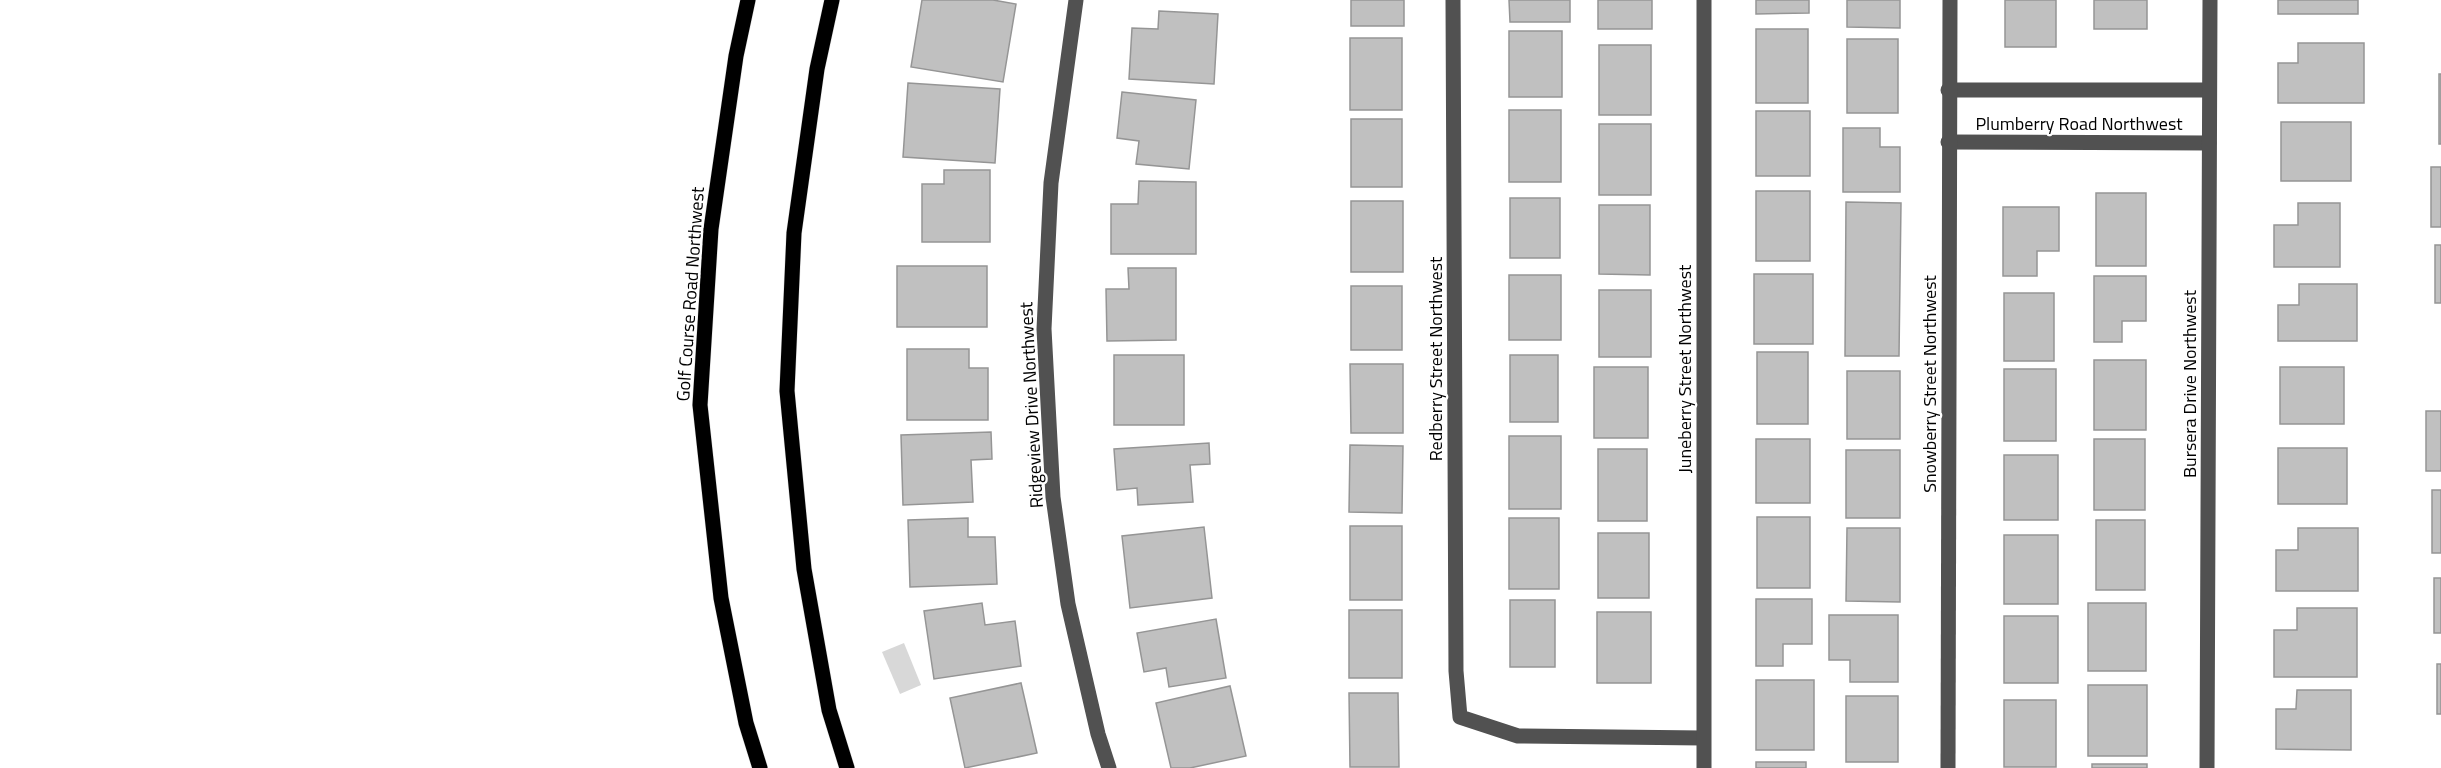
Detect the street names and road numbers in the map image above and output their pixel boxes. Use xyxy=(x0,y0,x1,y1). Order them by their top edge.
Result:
street label: Plumberry Road Northwest xyxy=(1975,110,2183,137)
street label: Golf Course Road Northwest xyxy=(669,185,711,402)
street label: Redberry Street Northwest xyxy=(1422,256,1449,461)
street label: Juneberry Street Northwest xyxy=(1671,264,1698,473)
street label: Snowberry Street Northwest xyxy=(1916,274,1943,493)
street label: Bursera Drive Northwest xyxy=(2176,289,2203,478)
street label: Ridgeview Drive Northwest xyxy=(1012,301,1050,509)

